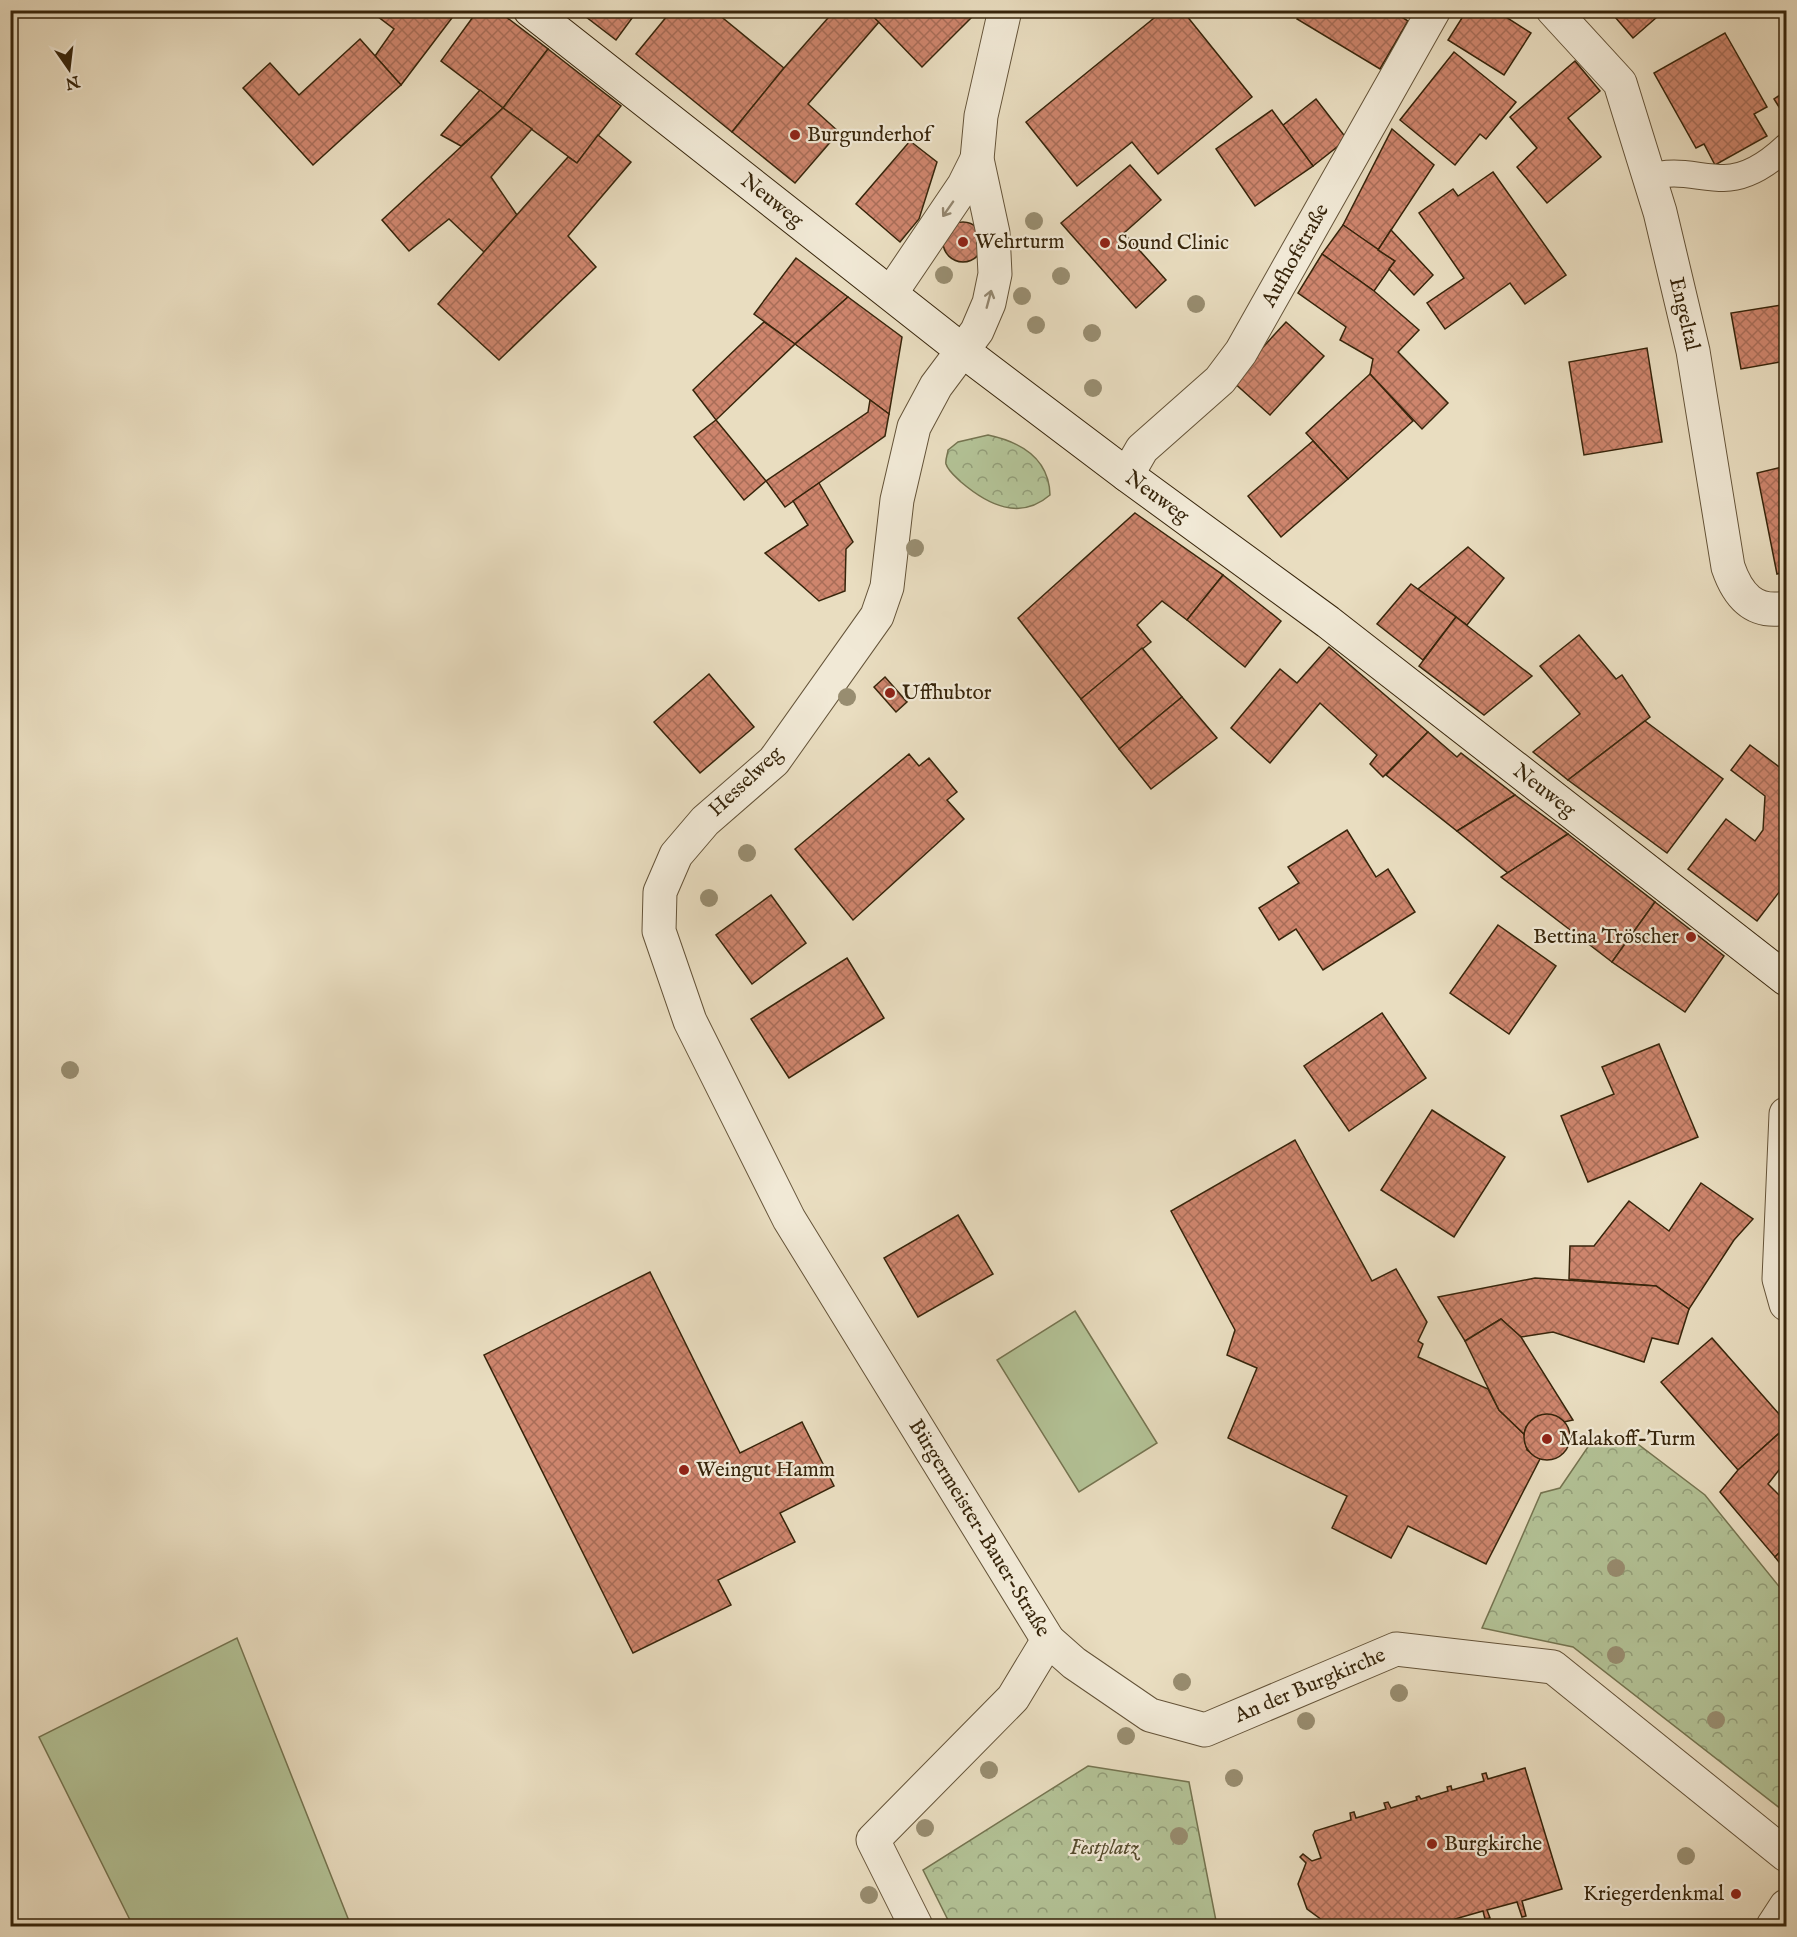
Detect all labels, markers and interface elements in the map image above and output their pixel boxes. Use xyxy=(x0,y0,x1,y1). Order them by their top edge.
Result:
north arrow xyxy=(39,39,99,99)
text: N xyxy=(63,70,82,93)
place label: Burgunderhof xyxy=(807,122,935,149)
marker: Burgunderhof xyxy=(788,128,802,142)
street label: Neuweg xyxy=(735,167,809,234)
street label: Aufhofstraße xyxy=(1255,199,1336,313)
one-way arrow xyxy=(942,201,954,217)
place label: Wehrturm xyxy=(975,229,1065,256)
place label: Sound Clinic xyxy=(1117,230,1229,257)
marker: Wehrturm xyxy=(956,235,970,249)
marker: Sound Clinic xyxy=(1098,236,1112,250)
street label: Engeltal xyxy=(1662,275,1706,354)
one-way arrow xyxy=(984,290,995,309)
street label: Neuweg xyxy=(1120,465,1195,530)
place label: Uffhubtor xyxy=(902,680,992,707)
marker: Uffhubtor xyxy=(883,686,897,700)
street label: Hesselweg xyxy=(703,740,789,823)
street label: Neuweg xyxy=(1507,758,1582,824)
place label: Bettina Tröscher xyxy=(1533,924,1679,951)
marker: Bettina Tröscher xyxy=(1684,930,1698,944)
street label: Bürgermeister-Bauer-Straße xyxy=(902,1414,1057,1642)
place label: Malakoff-Turm xyxy=(1559,1426,1696,1453)
marker: Malakoff-Turm xyxy=(1540,1432,1554,1446)
place label: Weingut Hamm xyxy=(696,1457,835,1484)
marker: Weingut Hamm xyxy=(677,1463,691,1477)
street label: An der Burgkirche xyxy=(1229,1641,1390,1730)
place label: Burgkirche xyxy=(1444,1831,1543,1858)
park label: Festplatz xyxy=(1070,1835,1140,1862)
marker: Burgkirche xyxy=(1425,1837,1439,1851)
place label: Kriegerdenkmal xyxy=(1583,1881,1724,1908)
marker: Kriegerdenkmal xyxy=(1729,1887,1743,1901)

